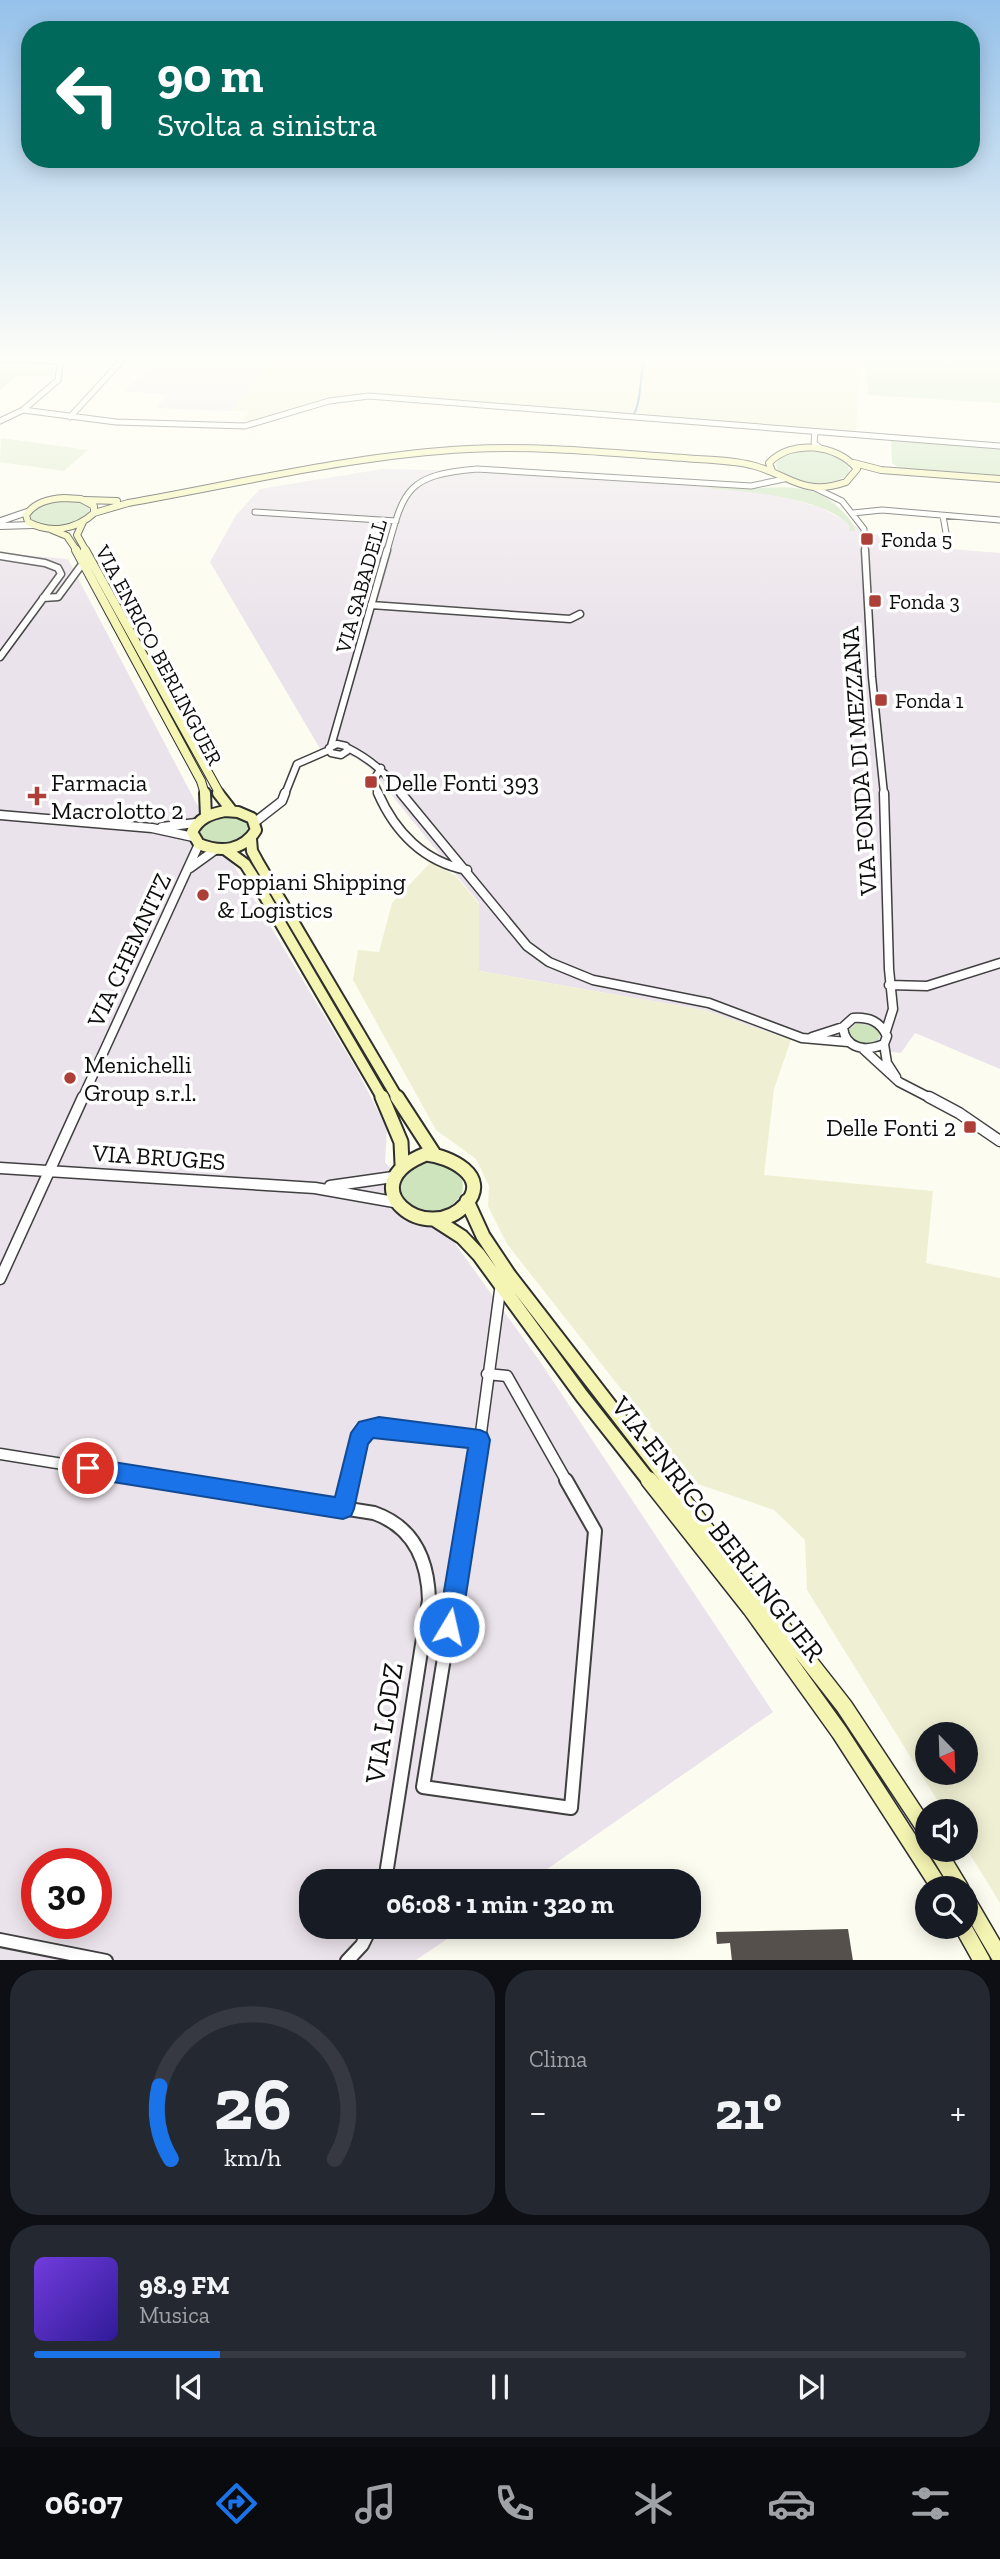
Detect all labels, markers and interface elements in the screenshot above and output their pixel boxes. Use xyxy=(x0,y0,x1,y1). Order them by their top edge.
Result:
text: 90 m xyxy=(157,46,264,105)
icon: left xyxy=(42,49,133,140)
text: Svolta a sinistra xyxy=(157,106,377,144)
street label: VIA SABADELL xyxy=(330,516,392,657)
place label: Fonda 5 xyxy=(881,527,952,552)
marker: Fonda 5 xyxy=(859,531,875,547)
street label: VIA ENRICO BERLINGUER xyxy=(90,540,228,769)
place label: Fonda 3 xyxy=(889,589,960,614)
marker: Fonda 3 xyxy=(867,593,883,609)
street label: VIA FONDA DI MEZZANA xyxy=(835,625,883,897)
place label: Fonda 1 xyxy=(895,688,964,713)
marker: Fonda 1 xyxy=(873,692,889,708)
place label: Farmacia Macrolotto 2 xyxy=(51,768,184,825)
place label: Delle Fonti 393 xyxy=(385,768,539,797)
marker: Delle Fonti 393 xyxy=(363,774,379,790)
marker: Farmacia Macrolotto 2 xyxy=(29,788,45,804)
place label: Foppiani Shipping & Logistics xyxy=(217,867,406,924)
street label: VIA CHEMNITZ xyxy=(80,868,177,1033)
marker: Foppiani Shipping & Logistics xyxy=(195,887,211,903)
place label: Menichelli Group s.r.l. xyxy=(84,1050,196,1107)
marker: Menichelli Group s.r.l. xyxy=(62,1070,78,1086)
place label: Delle Fonti 2 xyxy=(826,1113,956,1142)
marker: Delle Fonti 2 xyxy=(962,1119,978,1135)
street label: VIA BRUGES xyxy=(91,1138,226,1176)
street label: VIA ENRICO BERLINGUER xyxy=(604,1389,832,1668)
pin xyxy=(58,1438,118,1498)
icon: arrive xyxy=(69,1449,107,1487)
position arrow xyxy=(412,1590,486,1664)
street label: VIA LODZ xyxy=(358,1660,410,1787)
north arrow xyxy=(915,1722,978,1785)
map controls xyxy=(915,1722,978,1939)
button: sound xyxy=(915,1799,978,1862)
speed limit sign: 30 xyxy=(21,1848,112,1939)
button: search xyxy=(915,1876,978,1939)
text: 06:08 · 1 min · 320 m xyxy=(386,1888,614,1920)
text: Clima xyxy=(529,2045,587,2073)
text: 26 xyxy=(213,2060,292,2148)
text: 21° xyxy=(715,2080,782,2142)
text: − xyxy=(529,2089,547,2135)
text: + xyxy=(950,2089,966,2135)
text: km/h xyxy=(224,2141,281,2171)
text: 98.9 FM xyxy=(139,2269,230,2301)
text: Musica xyxy=(139,2301,210,2329)
icon: previous xyxy=(170,2368,208,2406)
icon: pause xyxy=(481,2368,519,2406)
icon: next xyxy=(792,2368,830,2406)
icon: directions xyxy=(212,2479,261,2528)
icon: music xyxy=(351,2479,400,2528)
icon: phone xyxy=(490,2479,539,2528)
icon: climate xyxy=(629,2479,678,2528)
icon: car xyxy=(767,2479,816,2528)
icon: filters xyxy=(906,2479,955,2528)
text: 06:07 xyxy=(45,2484,123,2522)

